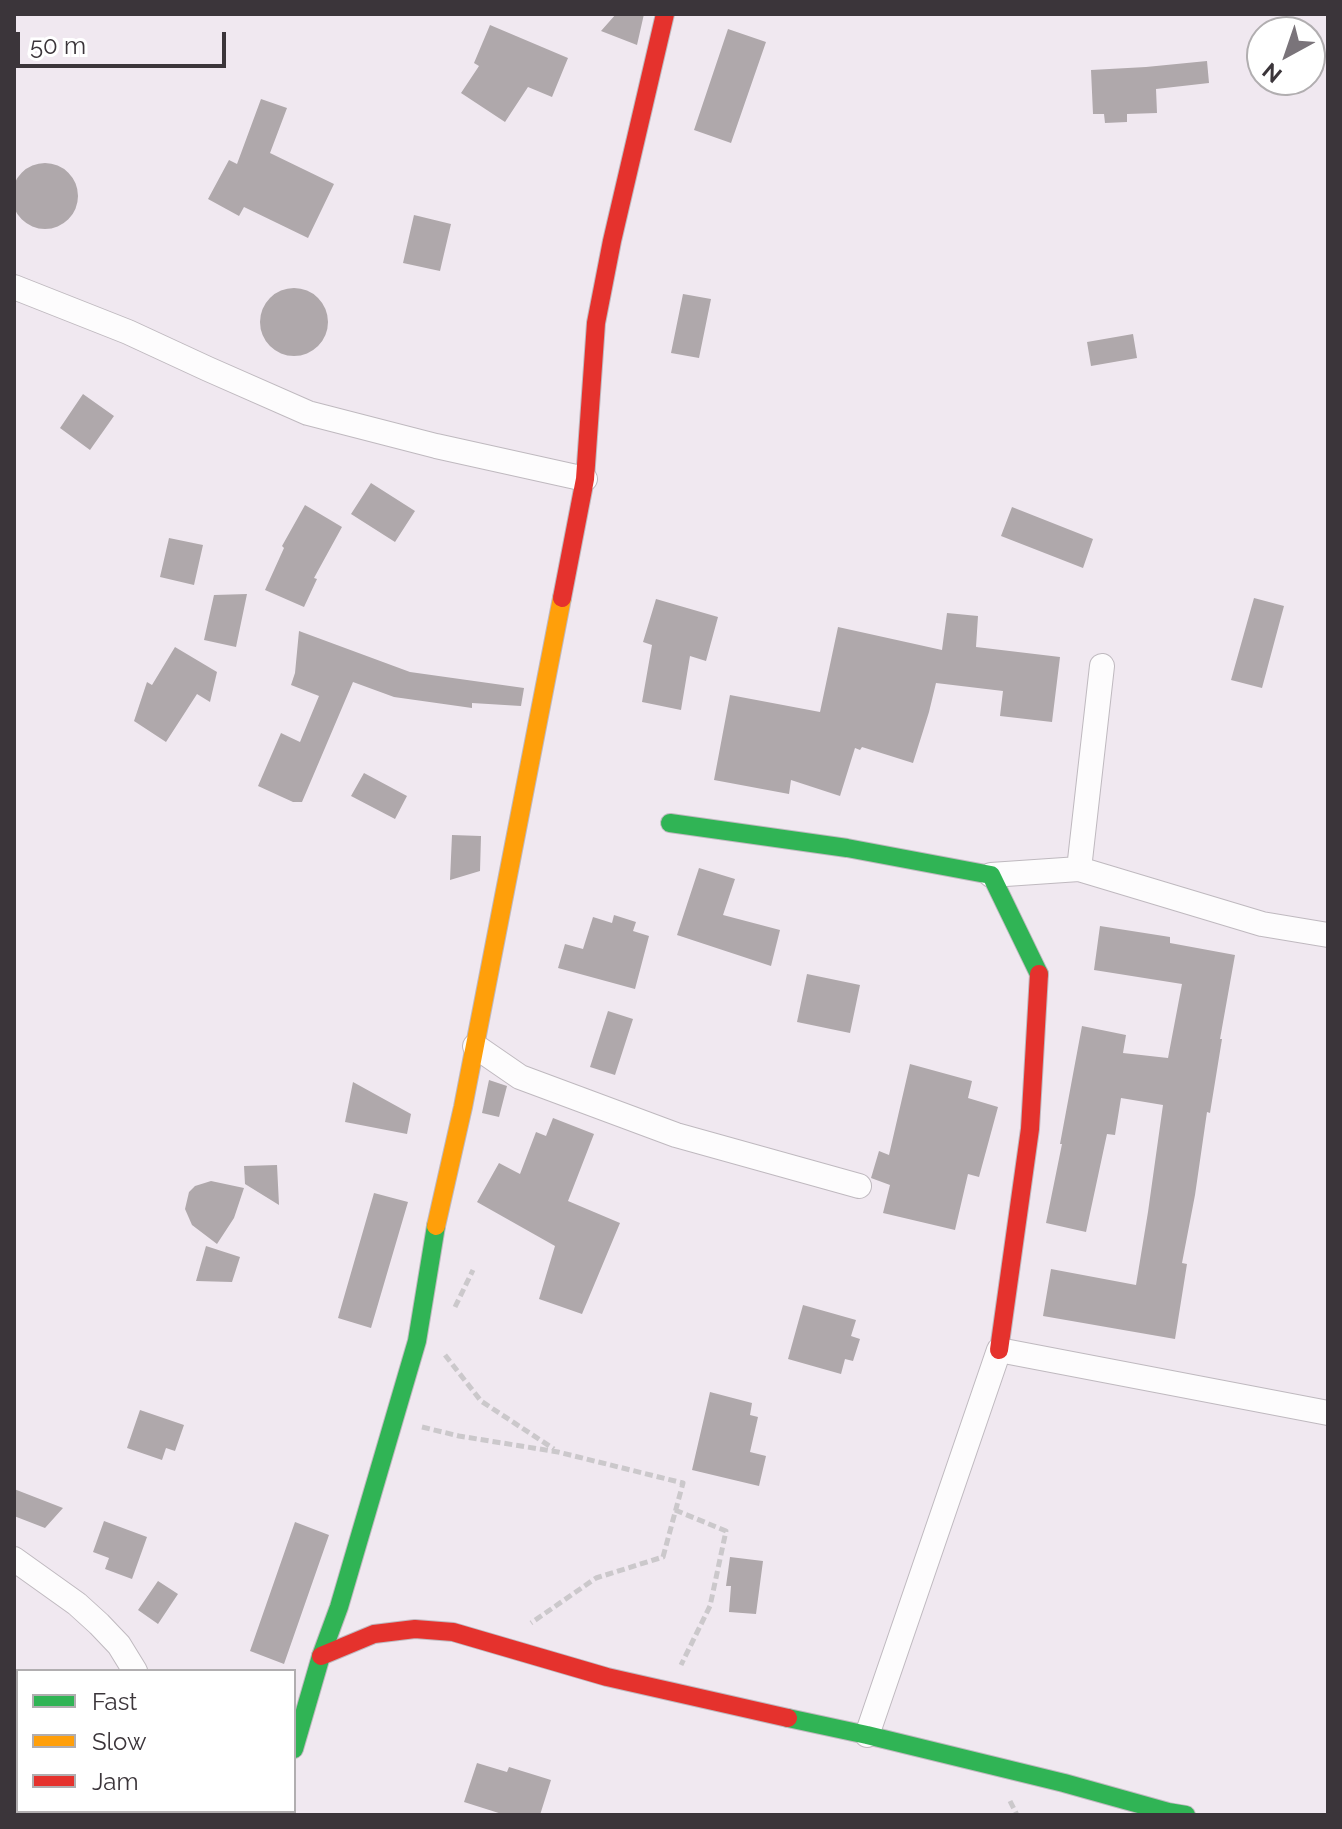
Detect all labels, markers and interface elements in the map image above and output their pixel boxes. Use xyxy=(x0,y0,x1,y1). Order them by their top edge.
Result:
scale bar xyxy=(20,16,230,66)
north arrow xyxy=(1246,16,1326,96)
text: 50 m xyxy=(30,31,86,60)
text: N xyxy=(1257,58,1287,88)
legend xyxy=(16,1669,296,1813)
text: Fast xyxy=(92,1687,137,1716)
text: Slow xyxy=(92,1727,146,1756)
text: Jam xyxy=(92,1767,138,1796)

